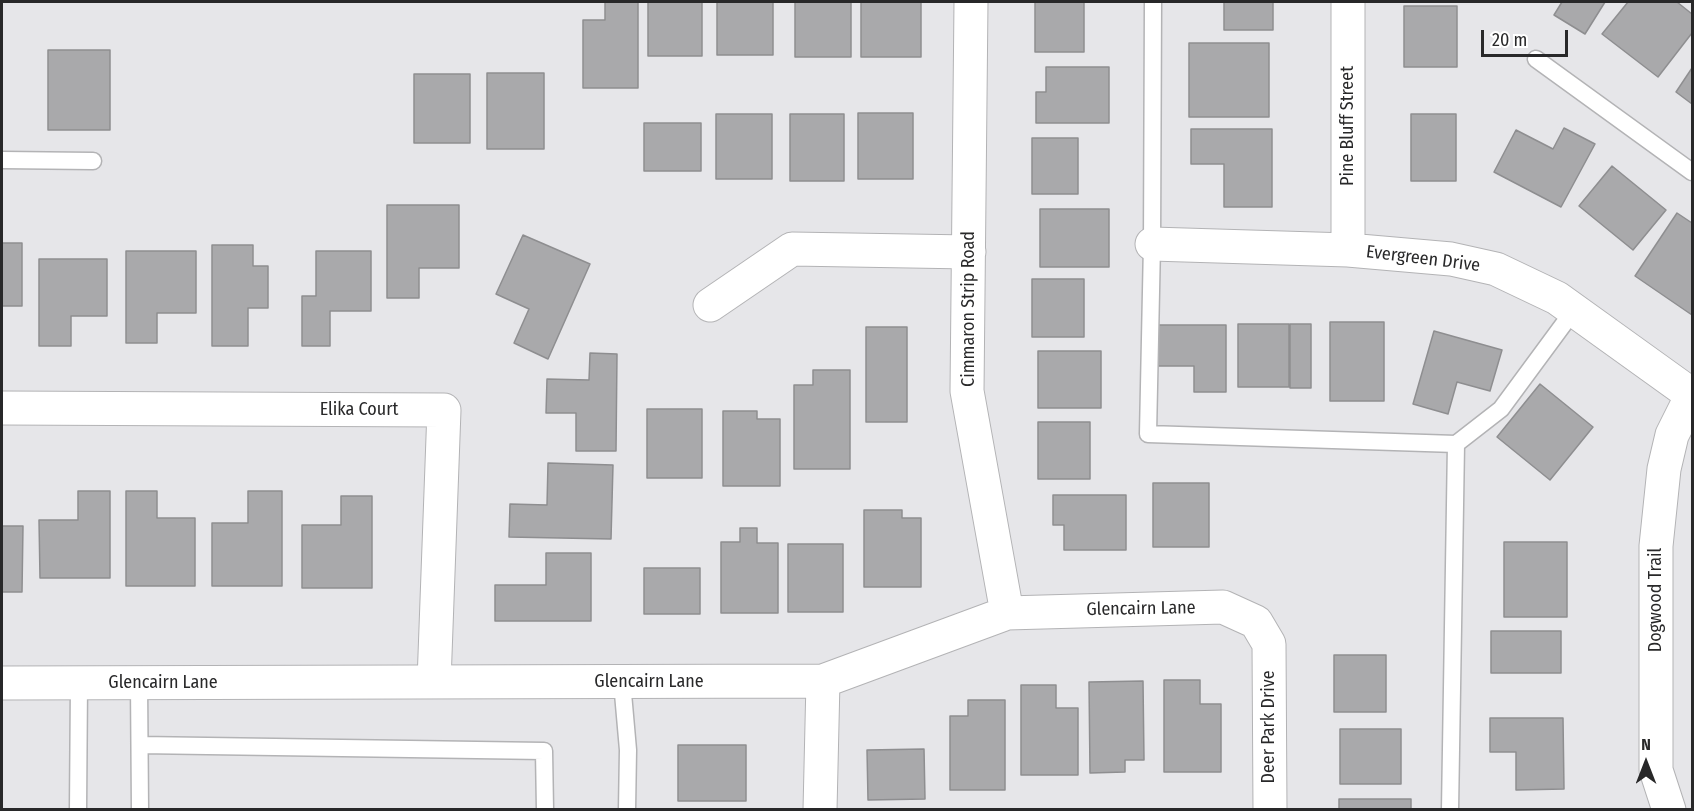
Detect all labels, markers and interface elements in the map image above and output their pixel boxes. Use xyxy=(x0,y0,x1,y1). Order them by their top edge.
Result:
scale bar xyxy=(1484,18,1571,56)
text: 20 m xyxy=(1492,29,1527,51)
street label: Pine Bluff Street xyxy=(1337,66,1359,186)
street label: Cimmaron Strip Road xyxy=(958,231,980,387)
street label: Evergreen Drive xyxy=(1365,241,1481,277)
street label: Elika Court xyxy=(320,399,398,421)
street label: Dogwood Trail xyxy=(1645,548,1667,652)
street label: Glencairn Lane xyxy=(1086,597,1196,621)
street label: Deer Park Drive xyxy=(1258,670,1280,784)
street label: Glencairn Lane xyxy=(594,671,704,693)
street label: Glencairn Lane xyxy=(108,672,218,694)
north arrow xyxy=(1616,733,1676,793)
text: N xyxy=(1641,735,1651,754)

